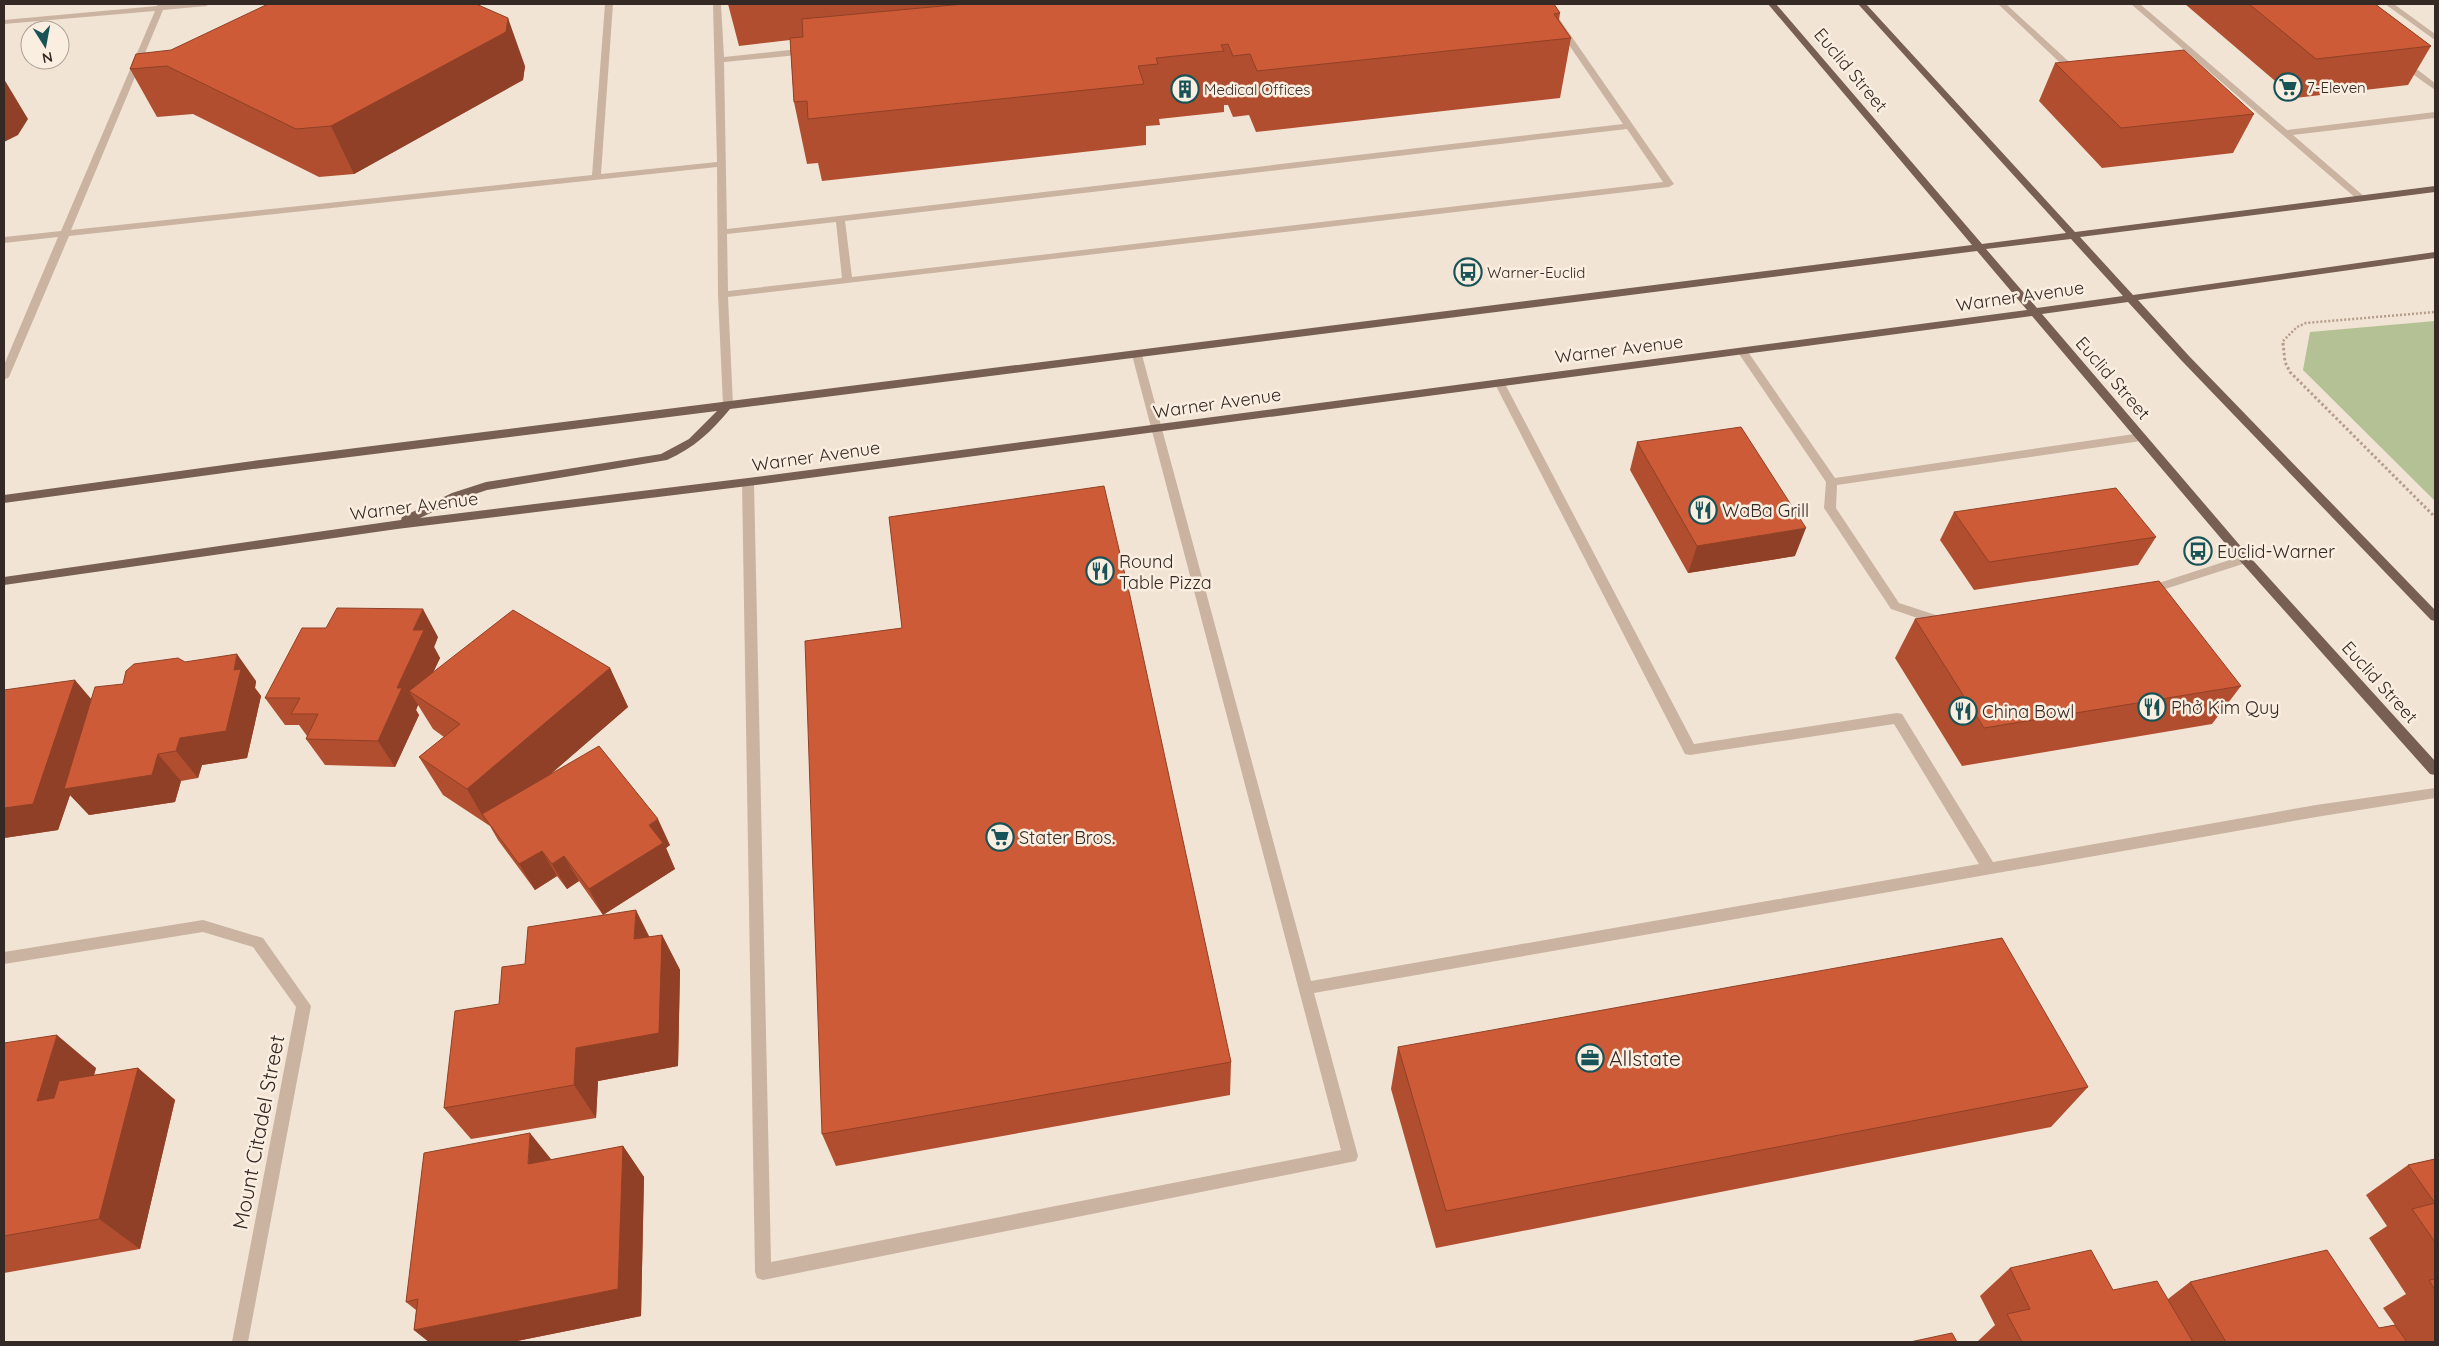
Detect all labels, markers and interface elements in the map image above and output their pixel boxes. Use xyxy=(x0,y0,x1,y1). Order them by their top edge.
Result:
north arrow xyxy=(20,20,70,70)
street label: Euclid Street xyxy=(1809,23,1893,117)
text: N xyxy=(41,48,54,68)
supermarket icon: 7-Eleven xyxy=(2273,72,2303,102)
building icon: Medical Offices xyxy=(1170,74,1200,104)
place label: 7-Eleven xyxy=(2307,78,2366,97)
place label: Medical Offices xyxy=(1204,80,1310,99)
bus stop icon: Warner-Euclid xyxy=(1453,257,1483,287)
place label: Warner-Euclid xyxy=(1487,263,1585,282)
street label: Warner Avenue xyxy=(1955,276,2085,316)
street label: Warner Avenue xyxy=(1554,330,1684,368)
street label: Euclid Street xyxy=(2071,332,2155,424)
street label: Warner Avenue xyxy=(1152,383,1282,423)
street label: Warner Avenue xyxy=(751,436,881,476)
street label: Warner Avenue xyxy=(349,487,479,525)
restaurant icon: WaBa Grill xyxy=(1688,495,1718,525)
place label: WaBa Grill xyxy=(1722,499,1809,522)
bus stop icon: Euclid-Warner xyxy=(2183,536,2213,566)
place label: Euclid-Warner xyxy=(2217,540,2335,563)
place label: Round Table Pizza xyxy=(1119,550,1212,594)
restaurant icon: Round Table Pizza xyxy=(1085,556,1115,586)
street label: Euclid Street xyxy=(2337,636,2423,728)
restaurant icon: Phở Kim Quy xyxy=(2137,692,2167,722)
restaurant icon: China Bowl xyxy=(1948,696,1978,726)
place label: Phở Kim Quy xyxy=(2171,696,2280,719)
place label: China Bowl xyxy=(1982,700,2074,723)
supermarket icon: Stater Bros. xyxy=(985,822,1015,852)
place label: Stater Bros. xyxy=(1019,826,1115,849)
street label: Mount Citadel Street xyxy=(226,1033,290,1231)
office icon: Allstate xyxy=(1575,1043,1605,1073)
place label: Allstate xyxy=(1609,1045,1681,1071)

